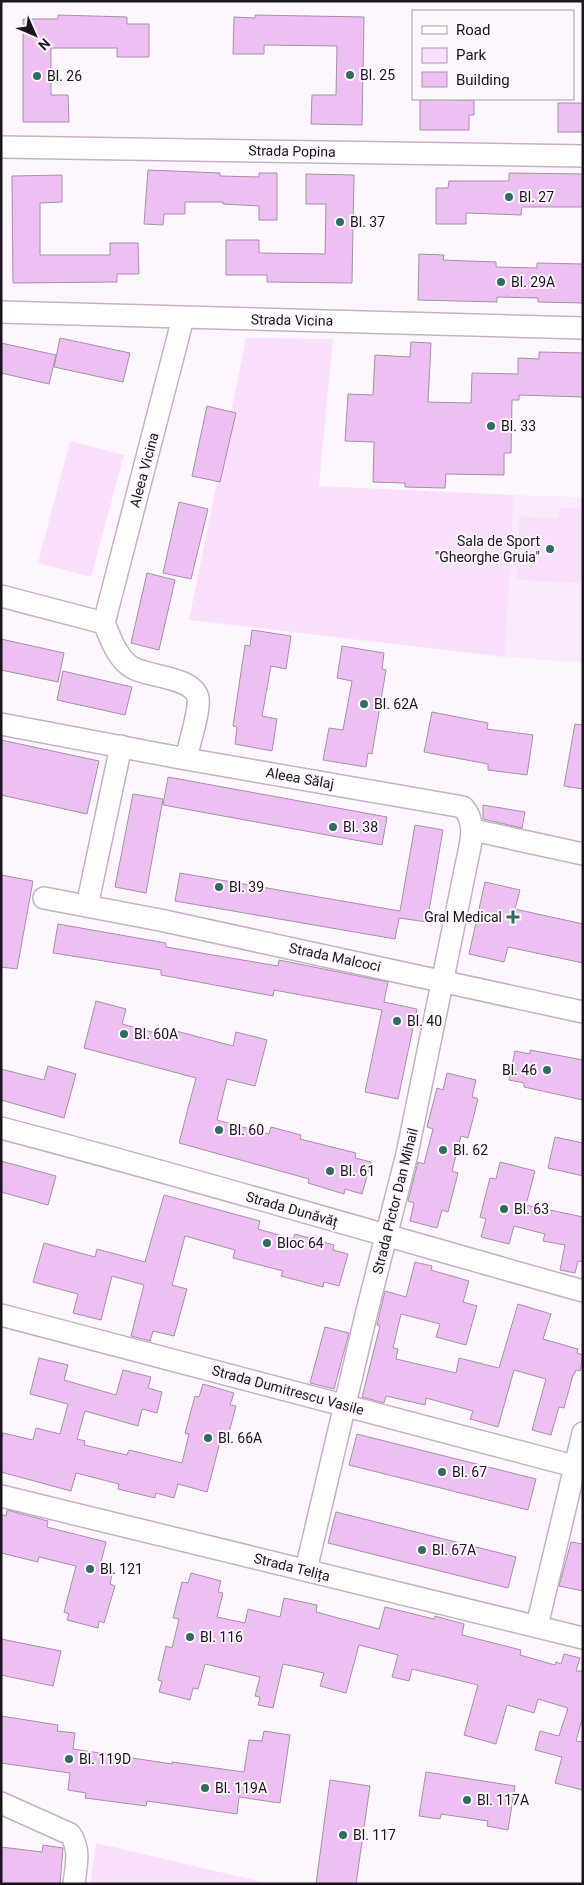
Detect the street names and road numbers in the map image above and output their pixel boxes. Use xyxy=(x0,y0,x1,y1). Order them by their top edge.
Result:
street label: Strada Popina xyxy=(248,142,336,160)
street label: Strada Vicina xyxy=(251,311,333,329)
street label: Aleea Vicina xyxy=(126,431,162,509)
street label: Aleea Sălaj xyxy=(265,764,335,792)
street label: Strada Malcoci xyxy=(288,939,382,975)
street label: Strada Pictor Dan Mihail xyxy=(369,1126,421,1276)
street label: Strada Dunăvăț xyxy=(244,1188,340,1231)
street label: Strada Dumitrescu Vasile xyxy=(210,1362,366,1418)
street label: Strada Telița xyxy=(252,1550,332,1585)

